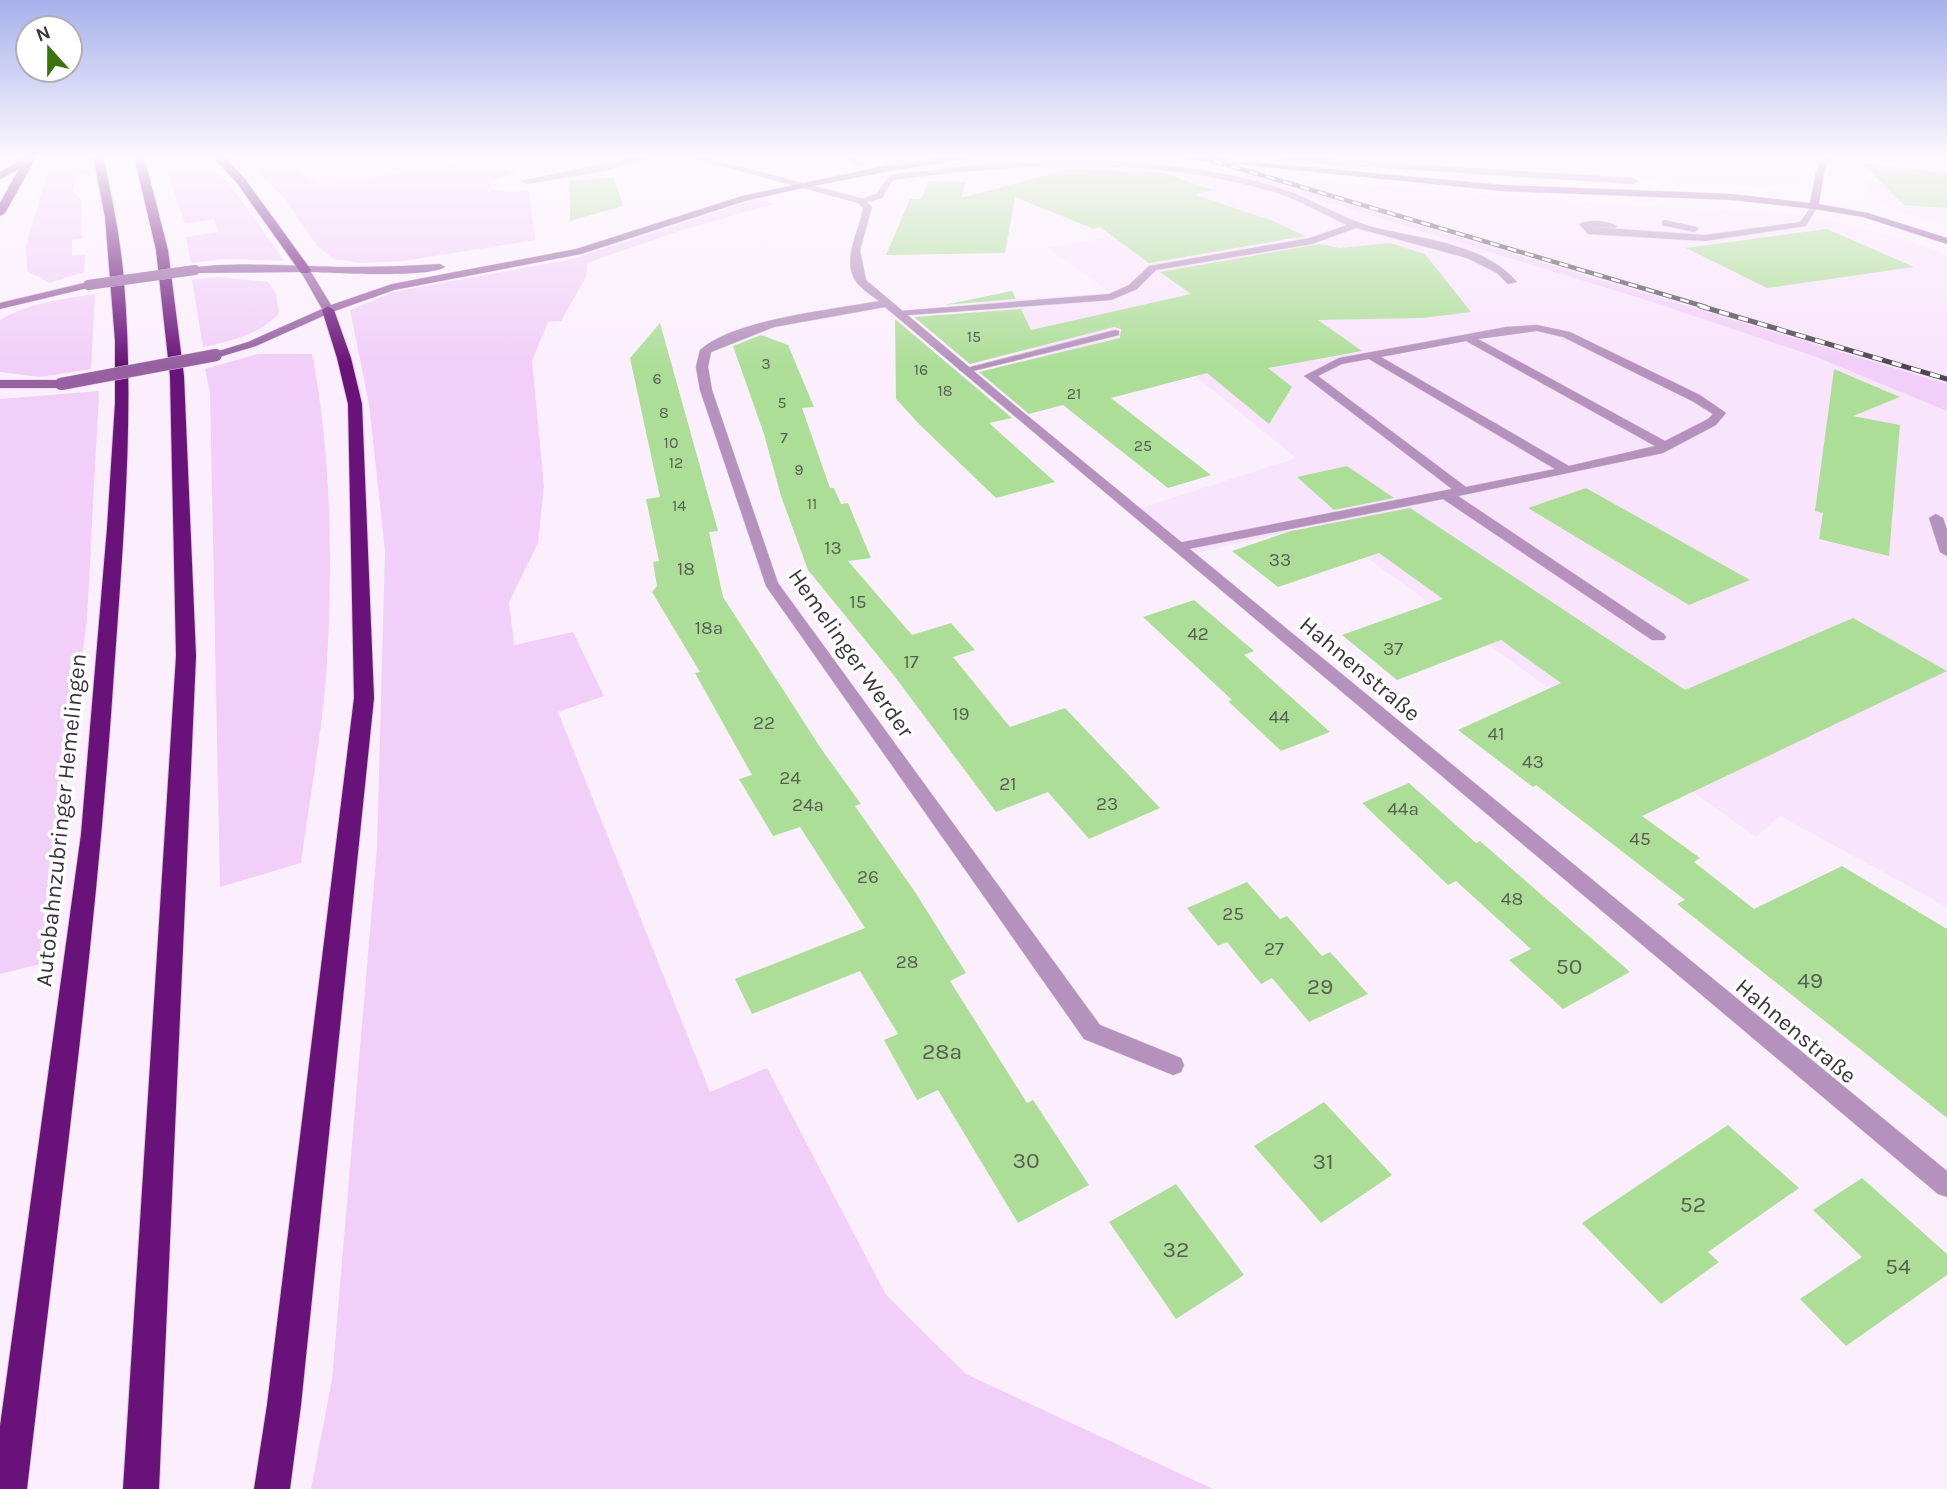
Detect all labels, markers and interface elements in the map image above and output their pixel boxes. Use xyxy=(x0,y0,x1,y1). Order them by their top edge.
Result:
north arrow xyxy=(14,14,84,84)
text: N xyxy=(33,21,54,47)
house number: 15 xyxy=(967,327,981,346)
house number: 3 xyxy=(761,354,771,373)
house number: 16 xyxy=(914,360,928,379)
house number: 6 xyxy=(652,369,662,388)
house number: 18 xyxy=(937,381,953,400)
house number: 21 xyxy=(1067,384,1081,403)
house number: 5 xyxy=(777,393,787,412)
house number: 8 xyxy=(659,403,669,422)
house number: 7 xyxy=(780,428,788,447)
house number: 10 xyxy=(664,433,678,452)
house number: 25 xyxy=(1134,436,1152,455)
house number: 12 xyxy=(669,453,683,472)
house number: 9 xyxy=(794,460,804,479)
house number: 11 xyxy=(807,494,817,513)
house number: 14 xyxy=(672,496,686,515)
house number: 13 xyxy=(824,537,842,559)
house number: 33 xyxy=(1269,549,1291,571)
house number: 18 xyxy=(677,558,695,580)
street label: Hemelinger Werder xyxy=(783,563,920,743)
house number: 15 xyxy=(849,591,867,613)
street label: Hahnenstraße xyxy=(1294,611,1426,727)
house number: 18a xyxy=(695,617,723,639)
house number: 42 xyxy=(1187,623,1209,645)
house number: 37 xyxy=(1383,638,1403,660)
house number: 17 xyxy=(903,651,919,673)
street label: Autobahnzubringer Hemelingen xyxy=(30,652,92,988)
house number: 19 xyxy=(952,703,970,725)
house number: 44 xyxy=(1268,706,1290,728)
house number: 22 xyxy=(753,712,775,734)
house number: 41 xyxy=(1488,723,1504,745)
house number: 43 xyxy=(1522,751,1544,773)
house number: 24 xyxy=(779,767,801,789)
house number: 21 xyxy=(999,773,1017,795)
house number: 23 xyxy=(1096,793,1118,815)
house number: 24a xyxy=(792,794,824,816)
house number: 44a xyxy=(1387,798,1419,820)
house number: 45 xyxy=(1629,828,1651,850)
house number: 26 xyxy=(857,866,879,888)
house number: 48 xyxy=(1501,888,1523,910)
house number: 25 xyxy=(1222,903,1244,925)
house number: 27 xyxy=(1264,938,1284,960)
house number: 28 xyxy=(896,951,918,973)
house number: 50 xyxy=(1556,953,1582,980)
house number: 49 xyxy=(1797,967,1823,994)
house number: 29 xyxy=(1307,973,1333,1000)
street label: Hahnenstraße xyxy=(1730,973,1862,1089)
house number: 28a xyxy=(922,1038,962,1065)
house number: 30 xyxy=(1012,1147,1040,1174)
house number: 31 xyxy=(1312,1148,1334,1175)
house number: 52 xyxy=(1680,1191,1706,1218)
house number: 32 xyxy=(1163,1236,1189,1263)
house number: 54 xyxy=(1885,1253,1911,1280)

